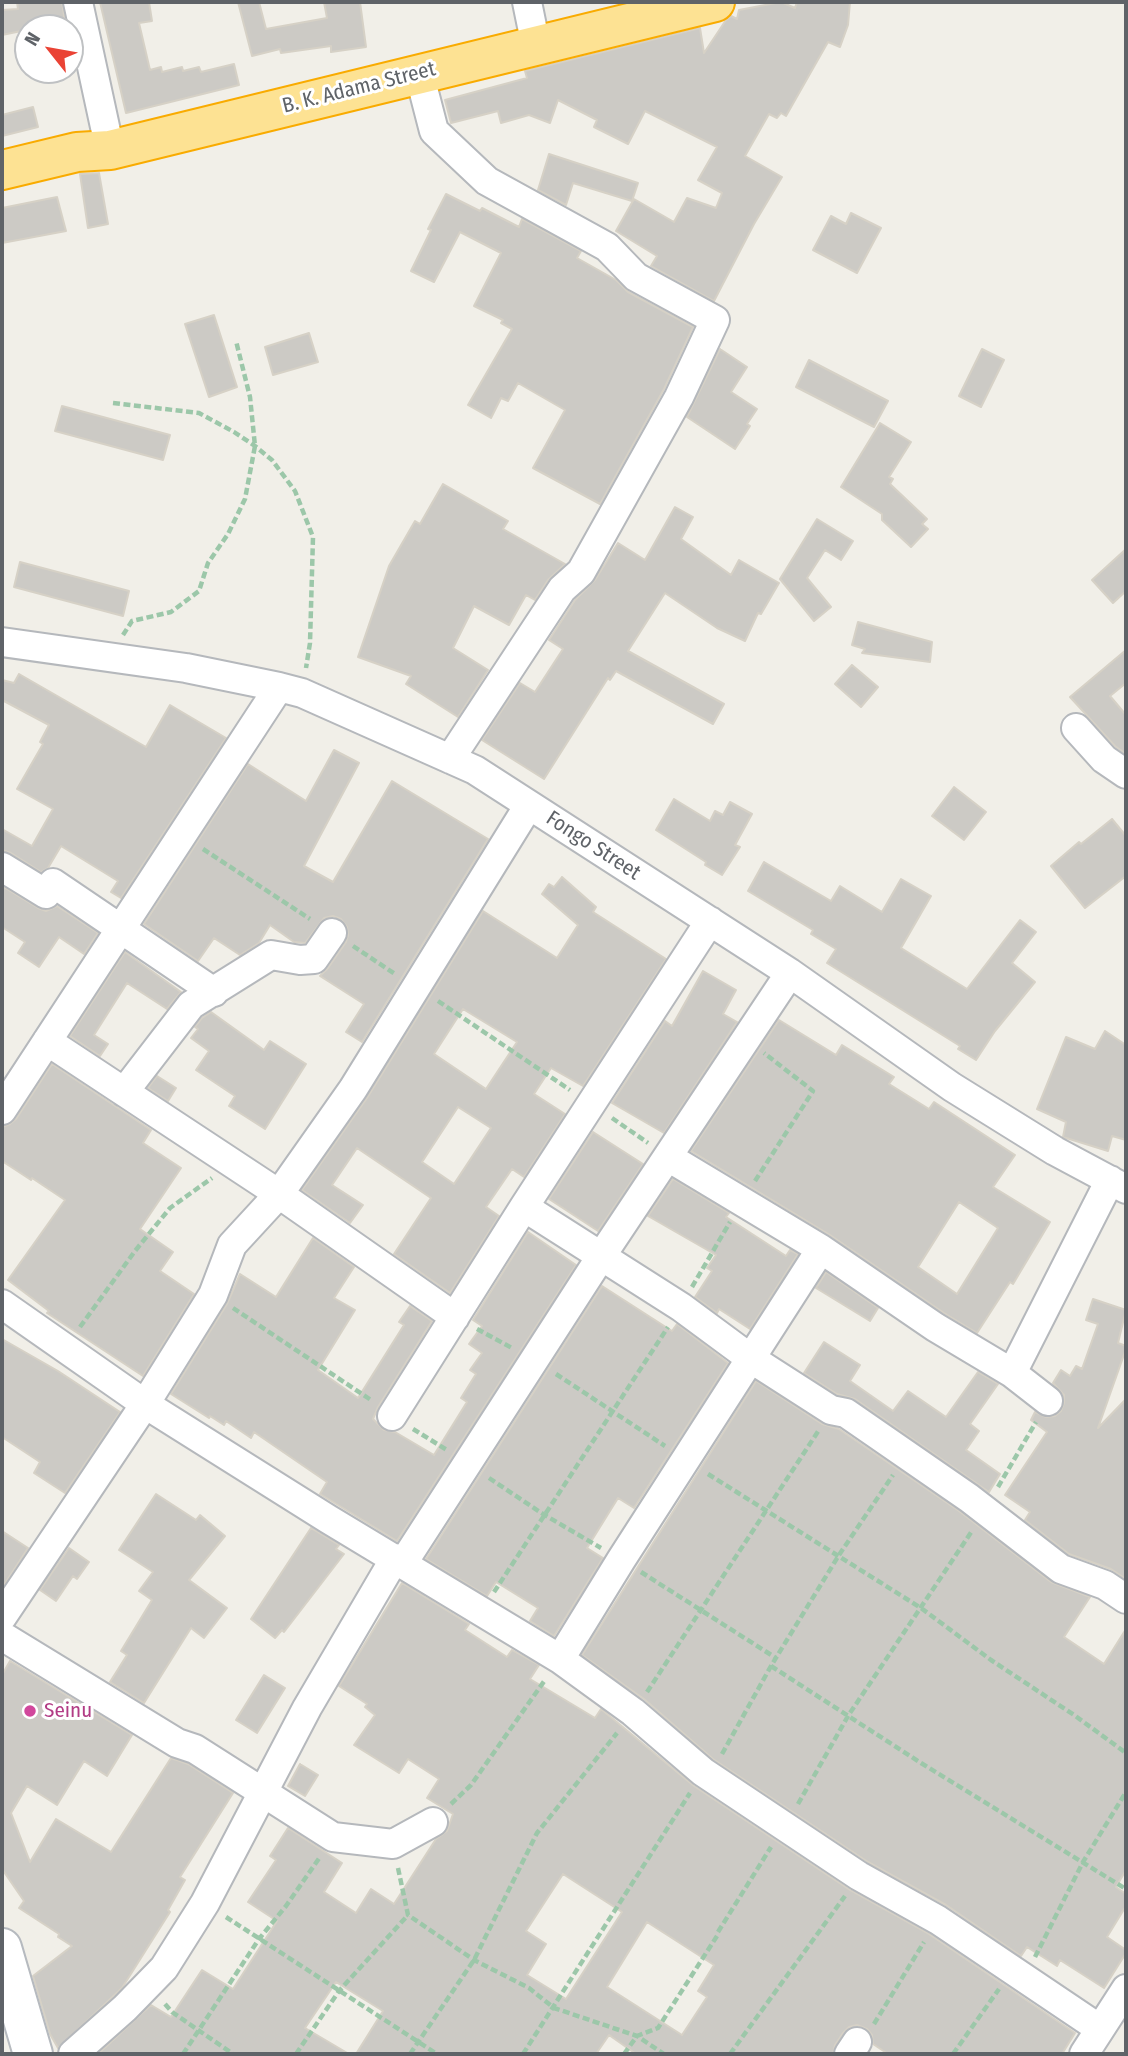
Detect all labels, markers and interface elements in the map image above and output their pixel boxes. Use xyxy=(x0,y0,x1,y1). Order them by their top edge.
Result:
north arrow xyxy=(14,14,84,84)
text: N xyxy=(19,28,45,50)
street label: B. K. Adama Street xyxy=(280,57,438,119)
street label: Fongo Street xyxy=(541,806,645,886)
place label: Seinu xyxy=(44,1698,92,1724)
marker: Seinu xyxy=(22,1703,38,1719)

